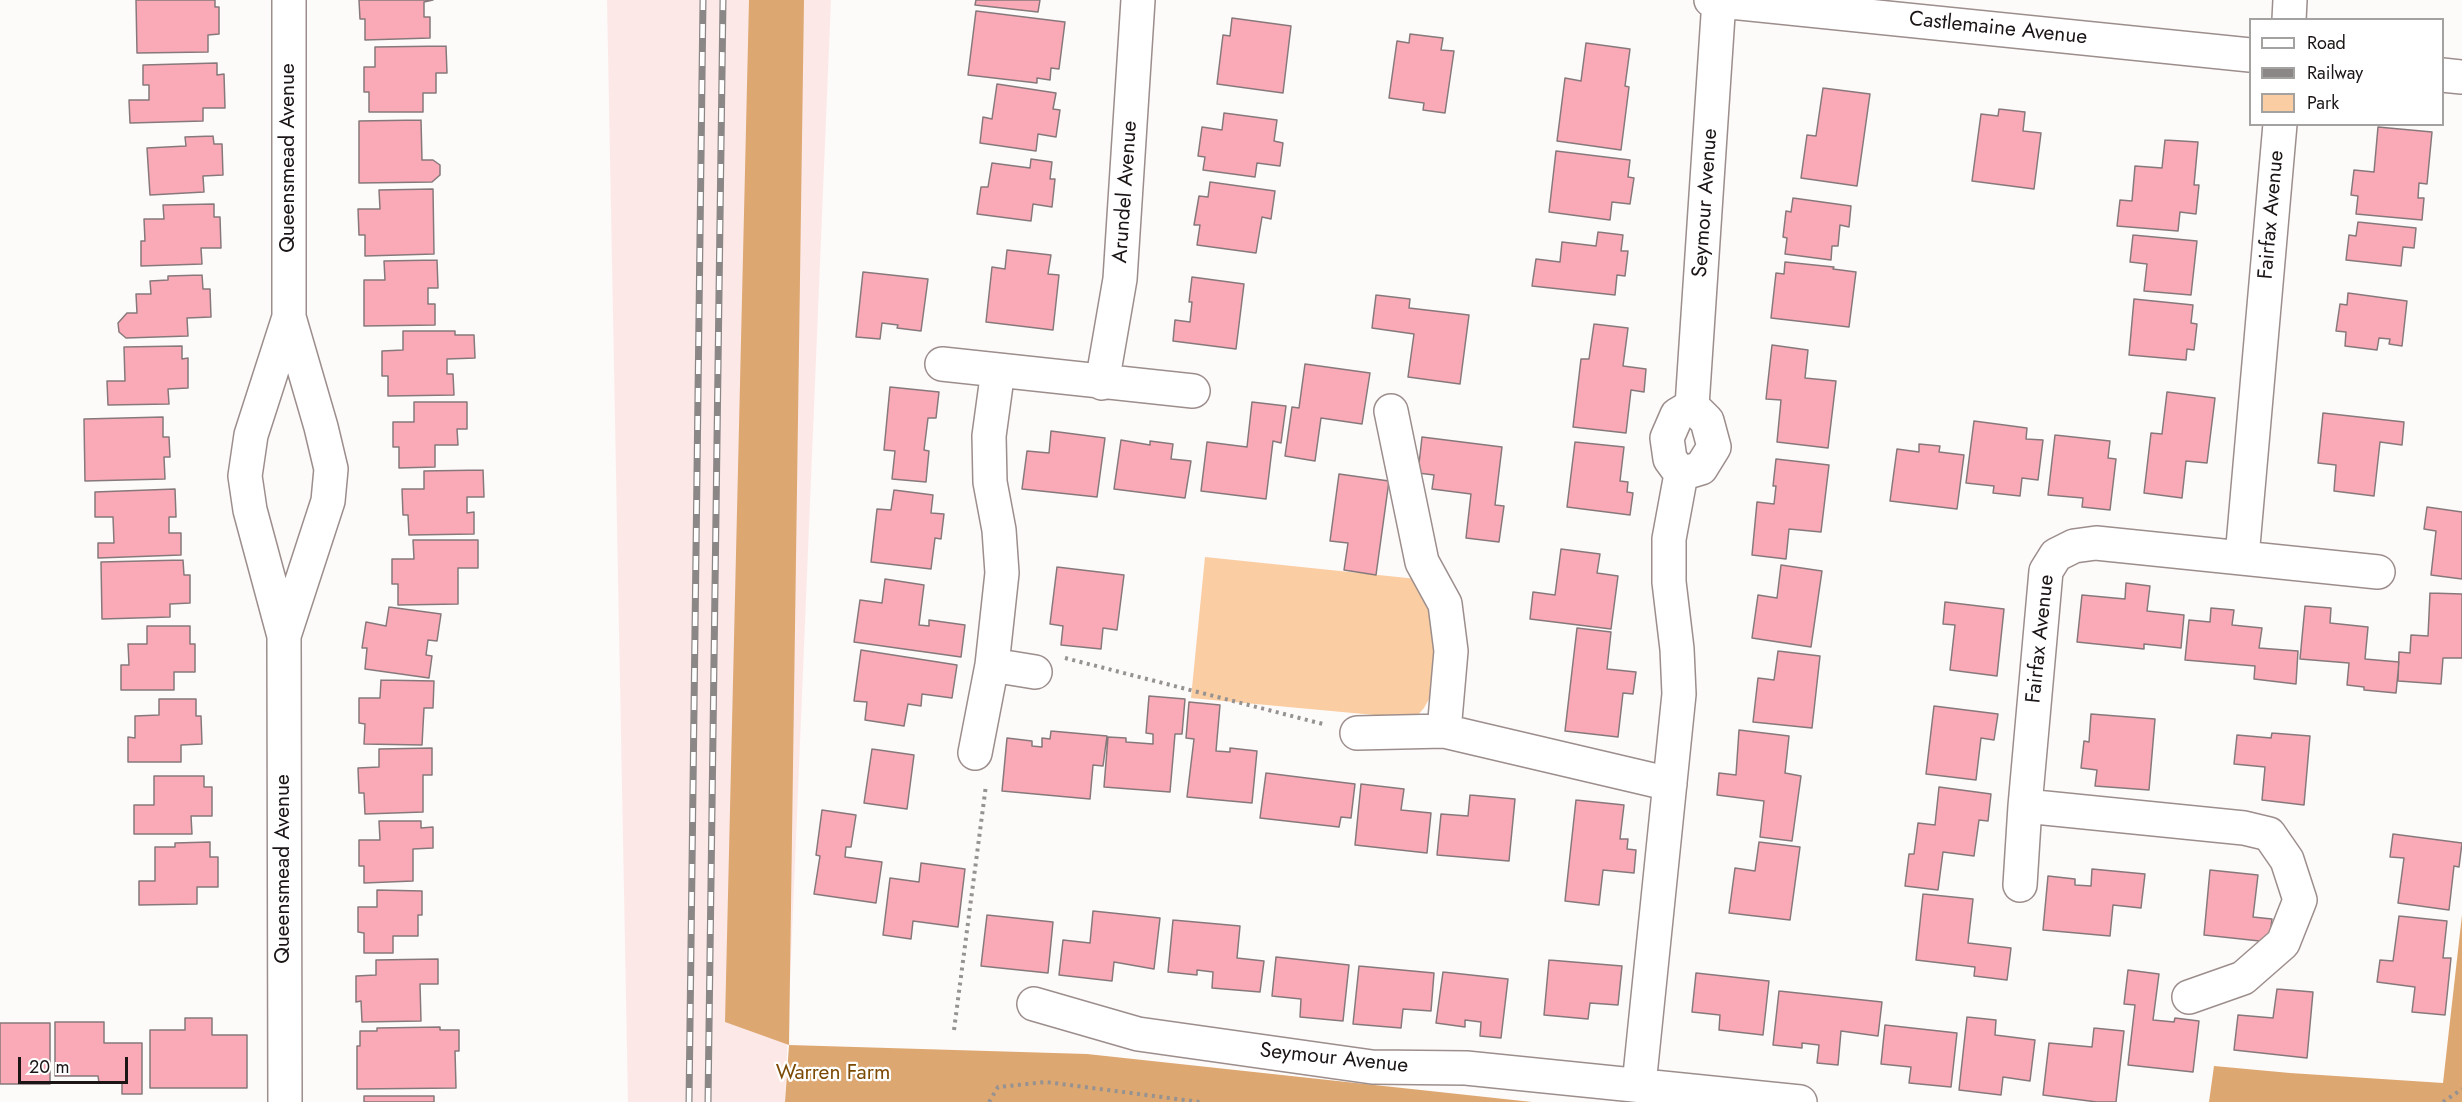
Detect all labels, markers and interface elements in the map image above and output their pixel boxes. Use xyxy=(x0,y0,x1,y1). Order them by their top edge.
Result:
street label: Castlemaine Avenue xyxy=(1908,7,2088,51)
legend xyxy=(2249,18,2444,126)
text: Road xyxy=(2307,30,2346,56)
text: Railway xyxy=(2307,60,2363,86)
street label: Queensmead Avenue xyxy=(276,63,302,253)
text: Park xyxy=(2307,90,2339,116)
street label: Arundel Avenue xyxy=(1108,120,1144,264)
street label: Seymour Avenue xyxy=(1688,128,1724,278)
street label: Fairfax Avenue xyxy=(2254,150,2290,280)
street label: Fairfax Avenue xyxy=(2022,573,2060,705)
street label: Queensmead Avenue xyxy=(271,774,297,964)
street label: Seymour Avenue xyxy=(1259,1039,1409,1079)
scale bar xyxy=(21,1045,130,1083)
text: 20 m xyxy=(29,1054,69,1080)
park label: Warren Farm xyxy=(776,1061,890,1087)

